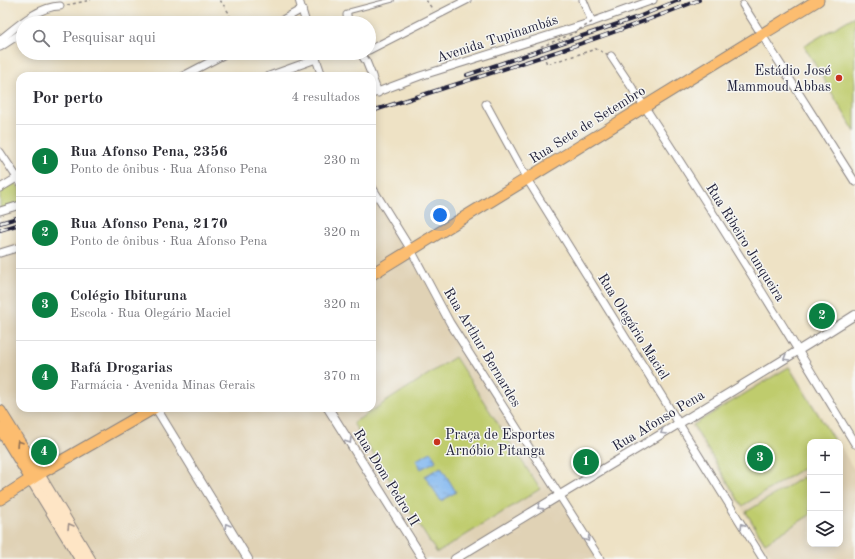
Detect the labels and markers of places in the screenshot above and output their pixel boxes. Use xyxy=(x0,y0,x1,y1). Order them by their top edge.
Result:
place label: Estádio José Mammoud Abbas xyxy=(726,64,831,94)
marker: Estádio José Mammoud Abbas xyxy=(834,73,844,83)
pin: 2 xyxy=(809,301,835,331)
place label: Praça de Esportes Arnóbio Pitanga xyxy=(445,428,555,458)
pin: 4 xyxy=(31,437,57,467)
marker: Praça de Esportes Arnóbio Pitanga xyxy=(432,437,442,447)
pin: 3 xyxy=(747,443,773,473)
pin: 1 xyxy=(573,447,599,477)

